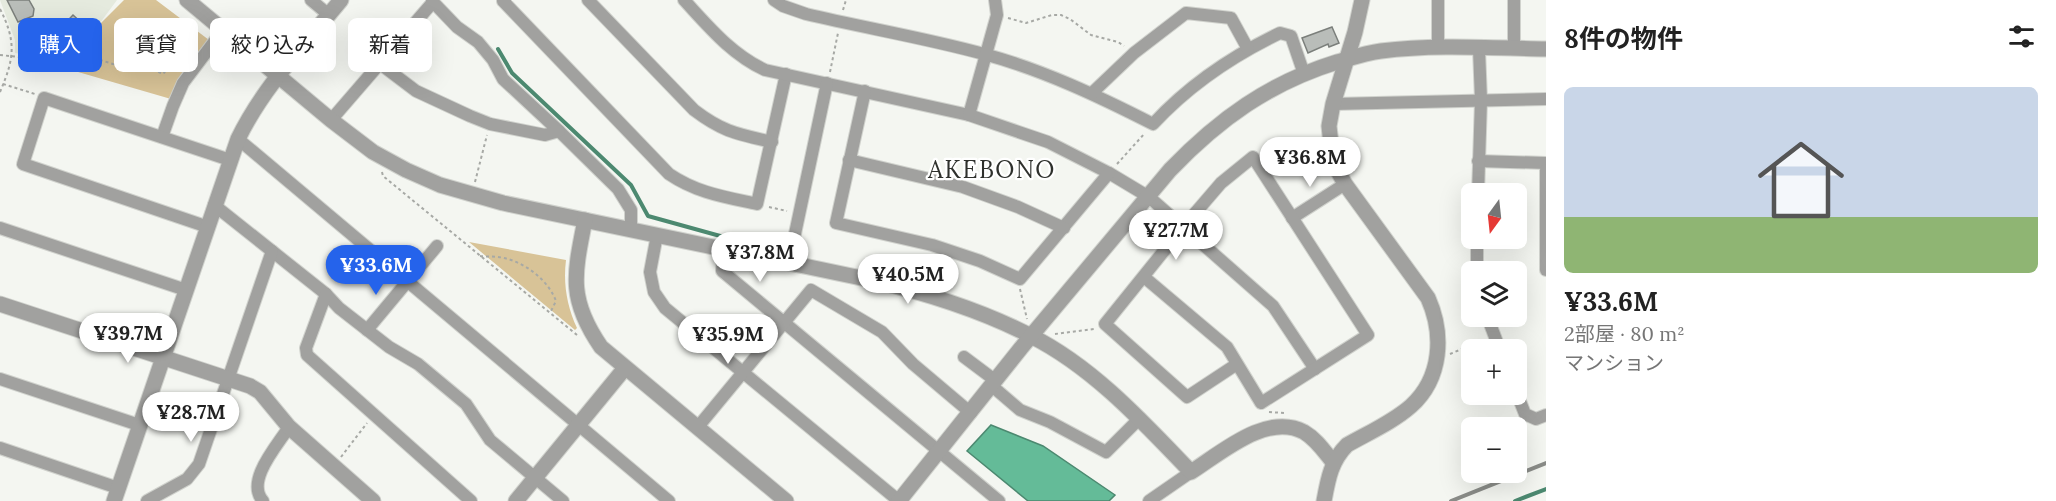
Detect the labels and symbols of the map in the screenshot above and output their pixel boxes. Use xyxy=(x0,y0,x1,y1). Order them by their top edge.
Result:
pin: ¥36.8M xyxy=(1261,137,1359,188)
district label: AKEBONO xyxy=(927,154,1056,185)
north arrow xyxy=(1461,183,1527,249)
pin: ¥27.7M xyxy=(1127,210,1225,261)
pin: ¥37.8M xyxy=(711,232,809,283)
pin: ¥33.6M xyxy=(327,245,425,296)
pin: ¥40.5M xyxy=(859,254,957,305)
pin: ¥39.7M xyxy=(79,313,177,364)
pin: ¥35.9M xyxy=(679,314,777,365)
pin: ¥28.7M xyxy=(142,392,240,443)

